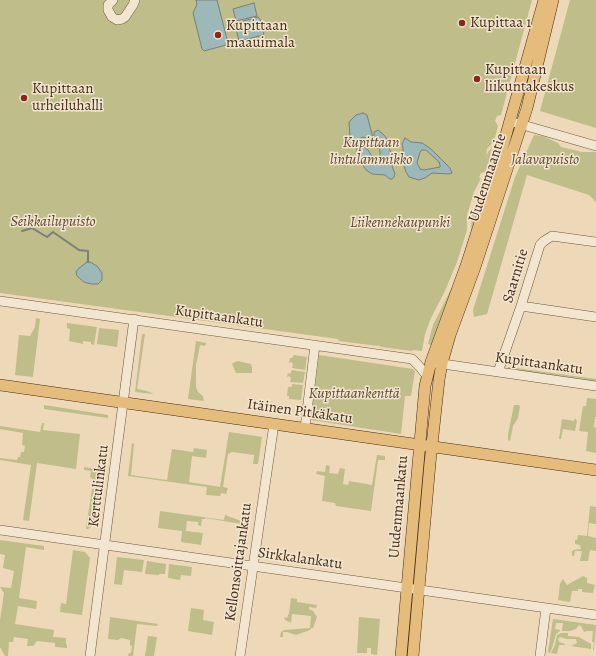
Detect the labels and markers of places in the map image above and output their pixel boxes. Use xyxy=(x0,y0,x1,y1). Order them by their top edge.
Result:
place label: Kupittaa 1 xyxy=(470,14,531,32)
place label: Kupittaan maauimala xyxy=(226,17,295,52)
marker: Kupittaa 1 xyxy=(457,18,467,28)
marker: Kupittaan maauimala xyxy=(213,30,223,40)
place label: Kupittaan liikuntakeskus xyxy=(485,61,574,96)
marker: Kupittaan liikuntakeskus xyxy=(472,74,482,84)
place label: Kupittaan urheiluhalli xyxy=(32,80,103,115)
marker: Kupittaan urheiluhalli xyxy=(19,93,29,103)

